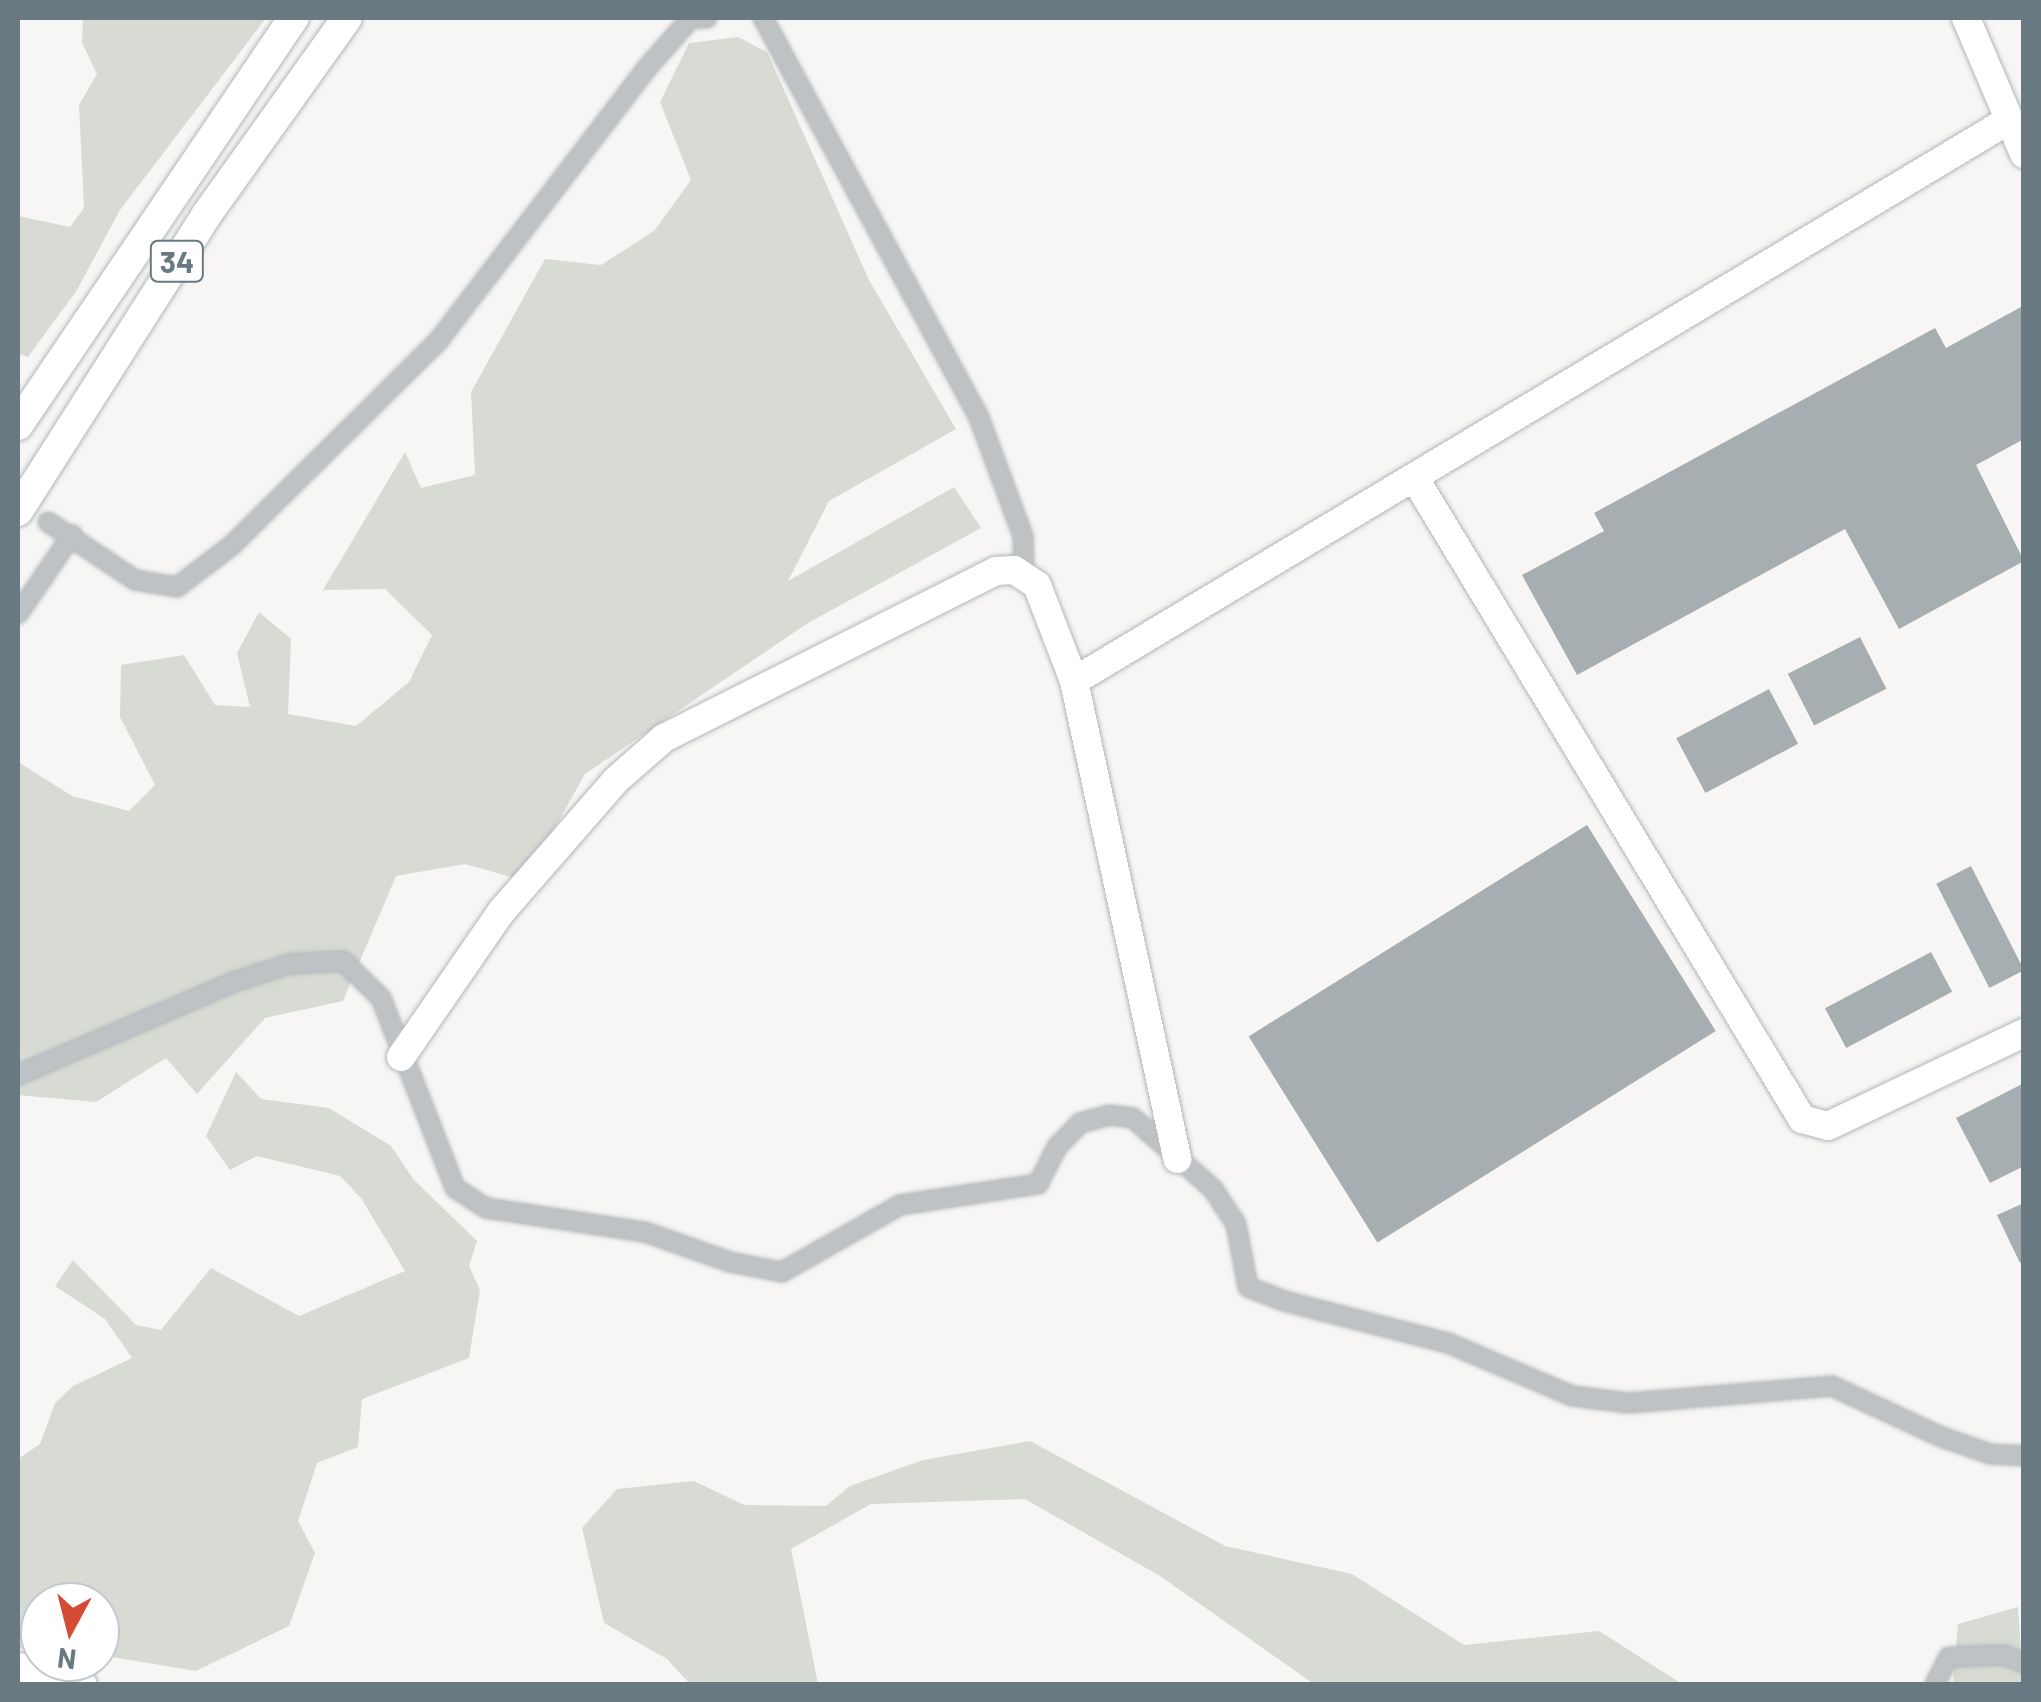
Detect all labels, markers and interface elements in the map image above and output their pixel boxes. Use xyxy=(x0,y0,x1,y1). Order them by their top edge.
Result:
road number: 34 xyxy=(150,236,204,286)
north arrow xyxy=(20,1582,120,1682)
text: N xyxy=(55,1642,78,1678)

